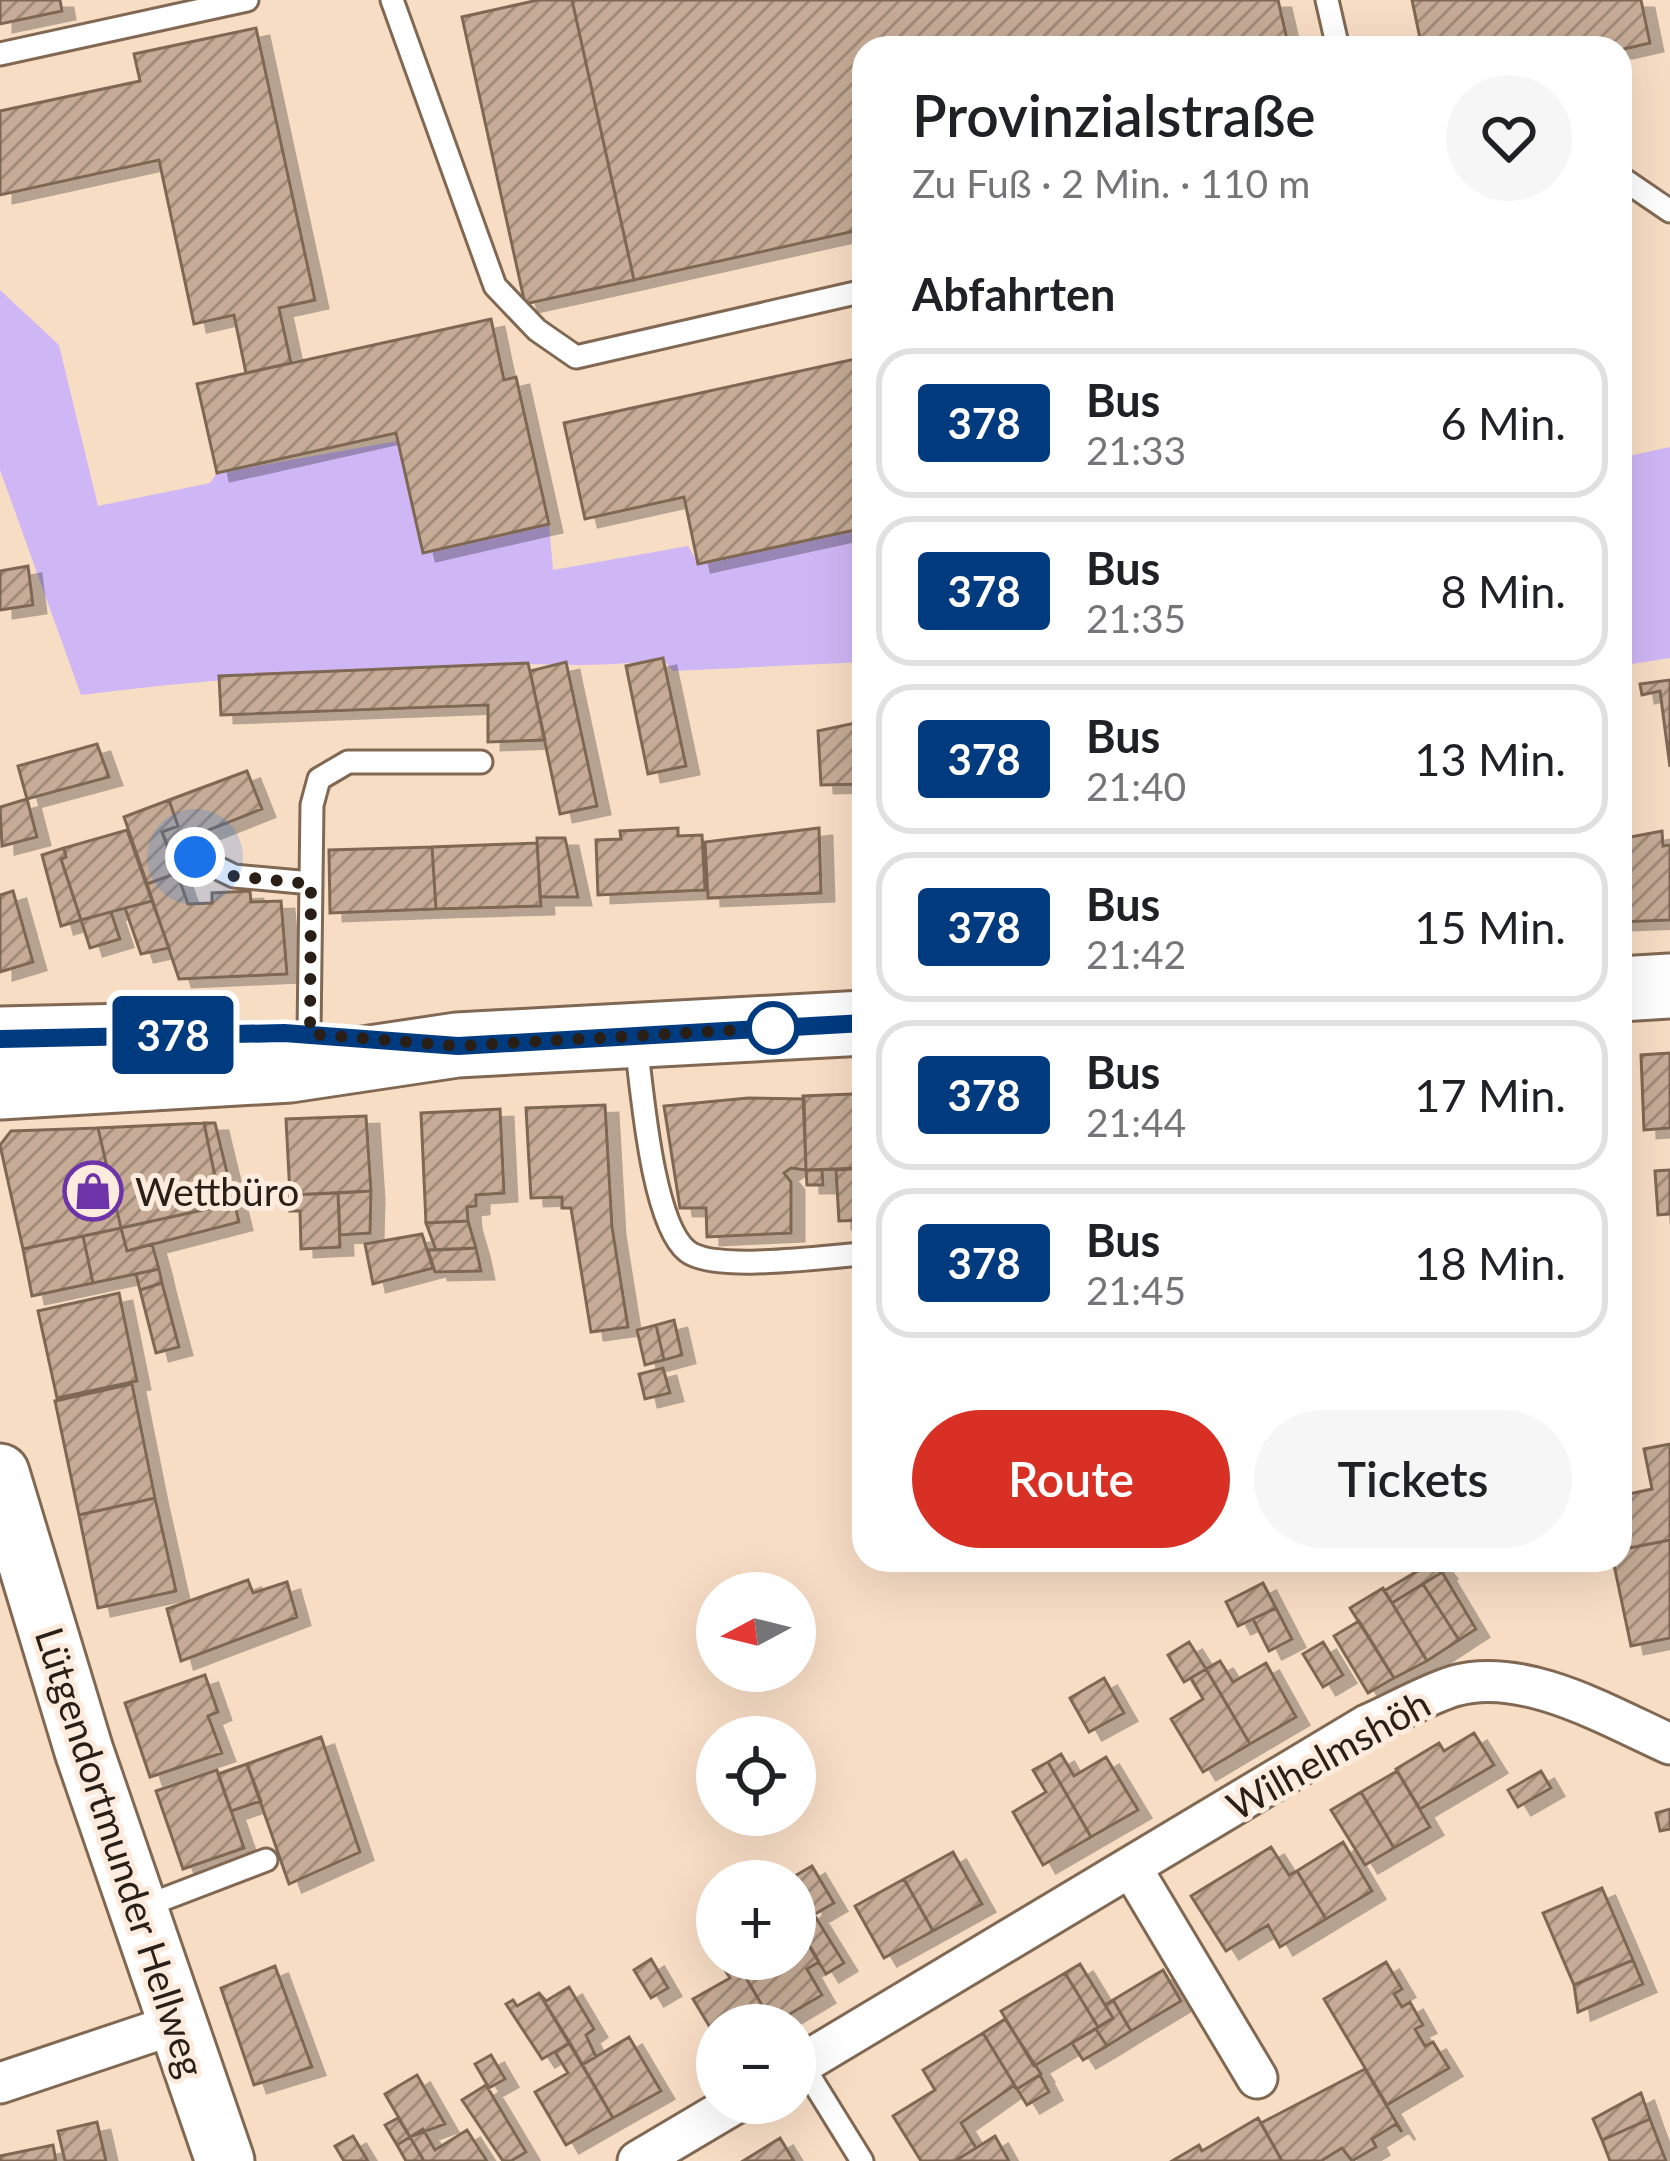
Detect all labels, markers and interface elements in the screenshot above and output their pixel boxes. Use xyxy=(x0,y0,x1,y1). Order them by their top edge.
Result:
button: heart xyxy=(1446,75,1572,201)
text: Provinzialstraße xyxy=(912,81,1315,149)
text: Zu Fuß · 2 Min. · 110 m xyxy=(912,160,1310,206)
text: Abfahrten xyxy=(912,267,1115,321)
text: Bus xyxy=(1086,373,1160,427)
text: 6 Min. xyxy=(1440,396,1566,450)
text: 378 xyxy=(947,398,1021,448)
text: 21:33 xyxy=(1086,427,1186,473)
text: Bus xyxy=(1086,541,1160,595)
text: 8 Min. xyxy=(1440,564,1566,618)
text: 378 xyxy=(947,566,1021,616)
text: 21:35 xyxy=(1086,595,1186,641)
text: Bus xyxy=(1086,709,1160,763)
text: 13 Min. xyxy=(1414,732,1566,786)
text: 378 xyxy=(947,734,1021,784)
text: 21:40 xyxy=(1086,763,1186,809)
your location xyxy=(165,827,225,887)
text: Bus xyxy=(1086,877,1160,931)
text: 15 Min. xyxy=(1414,900,1566,954)
text: 378 xyxy=(947,902,1021,952)
text: 21:42 xyxy=(1086,931,1186,977)
line badge: 378 xyxy=(104,996,242,1074)
unlabelled marker xyxy=(748,1003,798,1053)
text: 378 xyxy=(136,1010,210,1060)
text: Bus xyxy=(1086,1045,1160,1099)
text: 17 Min. xyxy=(1414,1068,1566,1122)
text: 378 xyxy=(947,1070,1021,1120)
text: 21:44 xyxy=(1086,1099,1186,1145)
shop icon: Wettbüro xyxy=(62,1160,124,1222)
place label: Wettbüro xyxy=(135,1168,299,1214)
text: Bus xyxy=(1086,1213,1160,1267)
text: 18 Min. xyxy=(1414,1236,1566,1290)
text: 378 xyxy=(947,1238,1021,1288)
text: 21:45 xyxy=(1086,1267,1186,1313)
button: Route xyxy=(912,1410,1230,1548)
button: Tickets xyxy=(1254,1410,1572,1548)
north arrow xyxy=(696,1572,816,1692)
map controls xyxy=(696,1572,816,2124)
street label: Lütgendortmunder Hellweg xyxy=(27,1621,215,2083)
street label: Wilhelmshöh xyxy=(1218,1679,1438,1829)
button: locate xyxy=(696,1716,816,1836)
button: + xyxy=(696,1860,816,1980)
button: − xyxy=(696,2004,816,2124)

